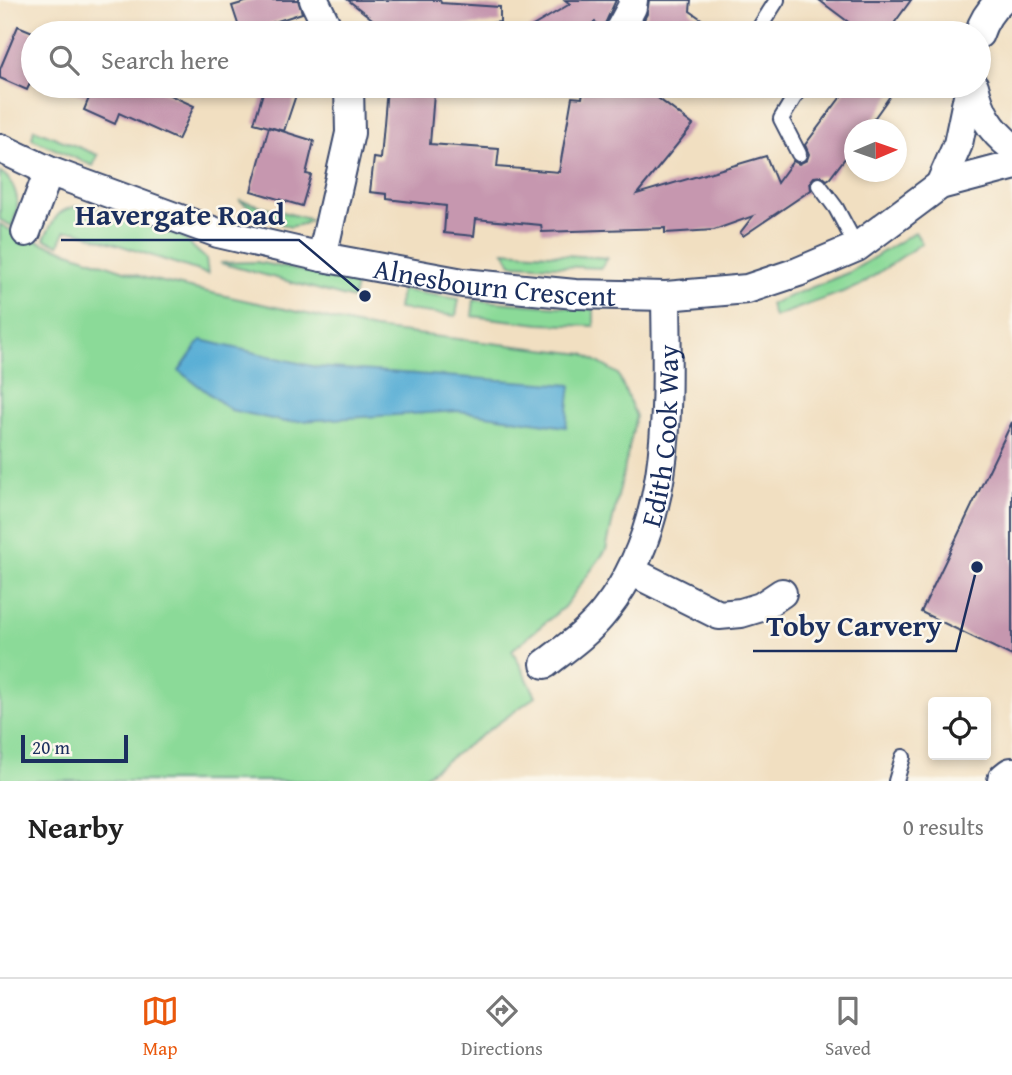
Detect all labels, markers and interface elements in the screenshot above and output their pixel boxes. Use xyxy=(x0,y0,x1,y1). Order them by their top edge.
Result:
search box xyxy=(21,21,991,98)
text: Search here xyxy=(101,40,229,79)
icon: search xyxy=(45,41,83,79)
north arrow xyxy=(844,119,907,182)
callout: Havergate Road xyxy=(61,189,299,240)
text: Havergate Road xyxy=(75,192,286,236)
street label: Alnesbourn Crescent xyxy=(370,246,617,315)
street label: Edith Cook Way xyxy=(629,344,687,531)
callout: Toby Carvery xyxy=(753,600,956,651)
text: Toby Carvery xyxy=(766,603,942,647)
map controls xyxy=(928,697,991,760)
button: locate xyxy=(928,697,991,760)
scale bar xyxy=(21,732,128,764)
text: 20 m xyxy=(32,733,70,761)
text: Nearby xyxy=(28,805,124,849)
text: 0 results xyxy=(903,810,984,843)
tab: Map xyxy=(141,992,179,1062)
tab: Directions xyxy=(461,992,543,1062)
tab: Saved xyxy=(825,992,871,1062)

